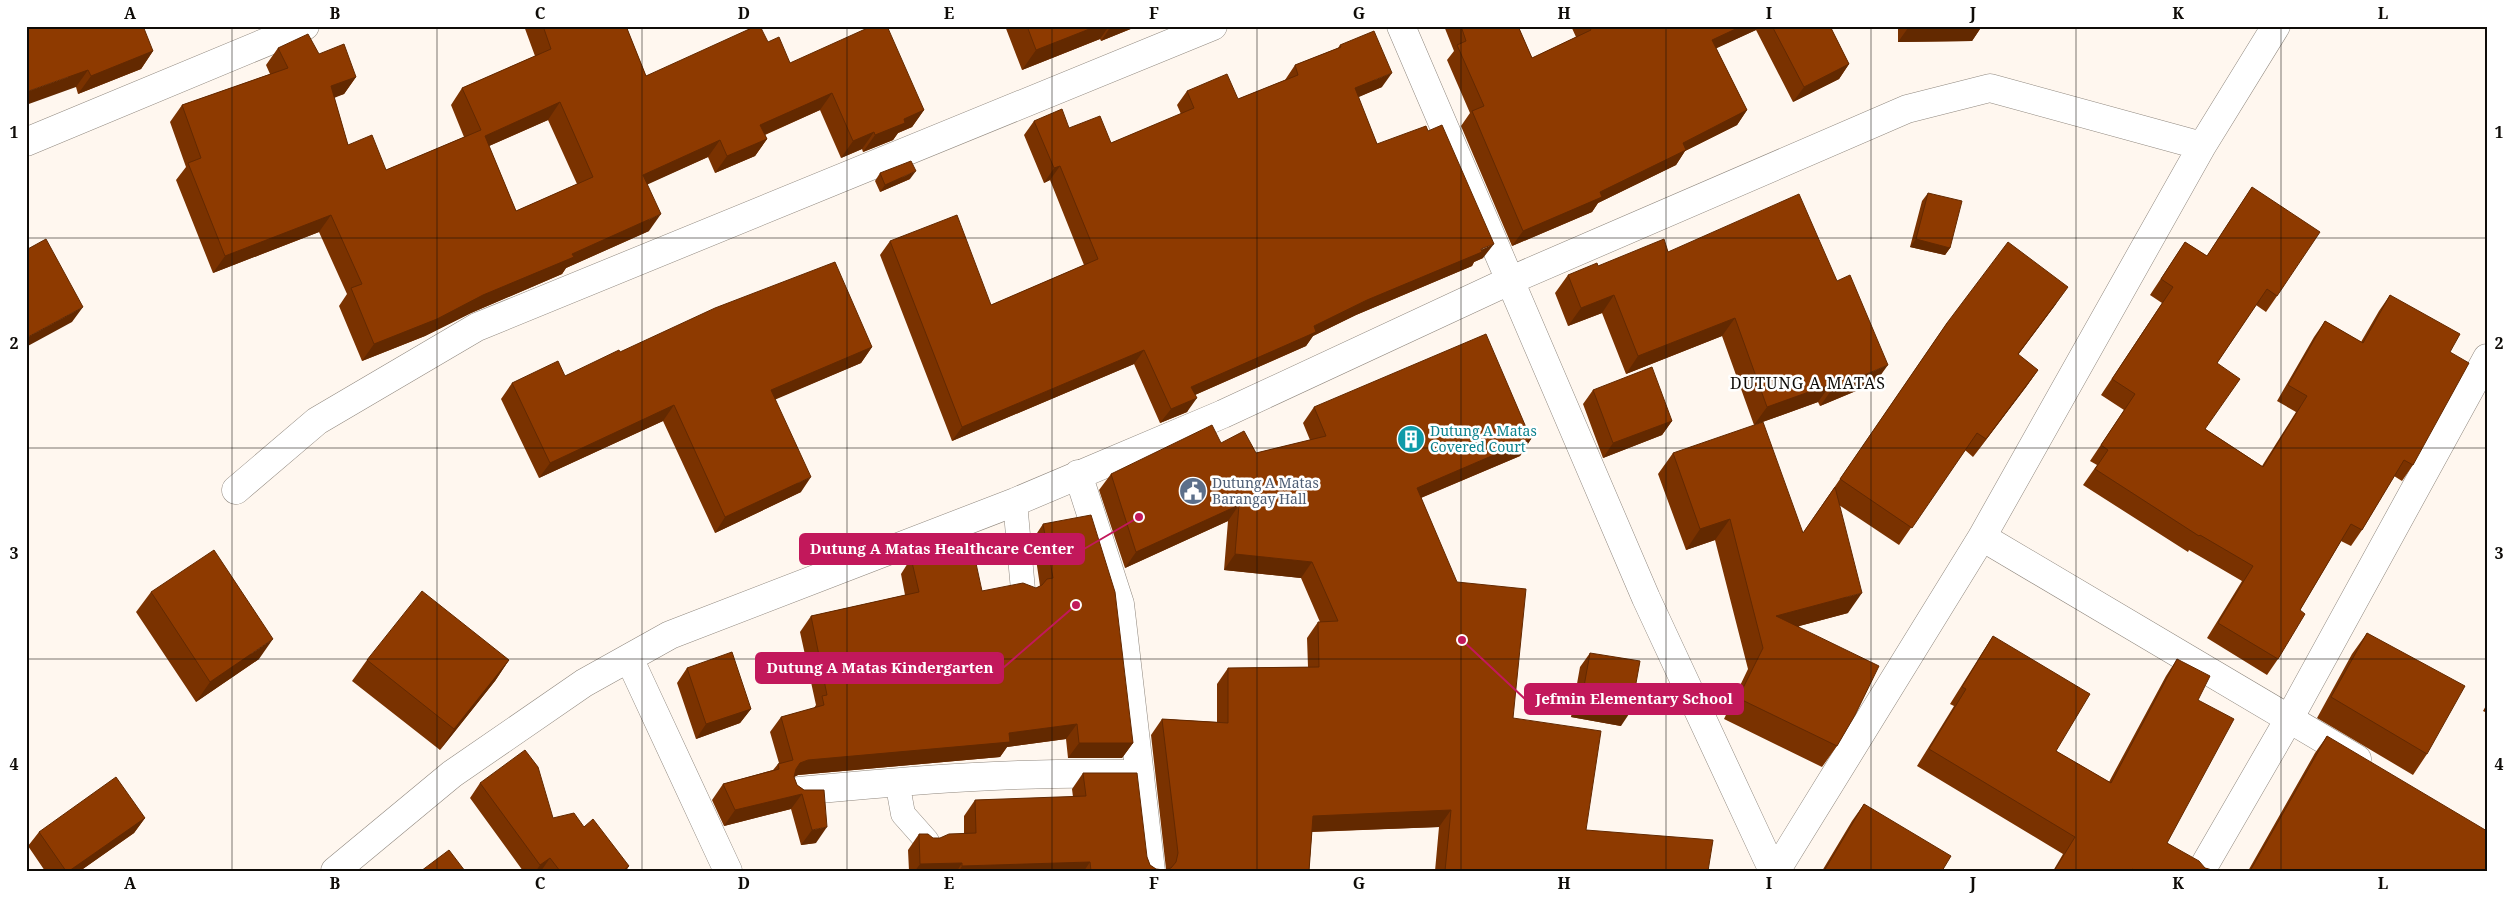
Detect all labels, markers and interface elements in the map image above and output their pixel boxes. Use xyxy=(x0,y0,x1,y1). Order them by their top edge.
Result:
text: A xyxy=(124,2,137,24)
text: B xyxy=(330,2,341,24)
text: C xyxy=(535,2,546,24)
text: D xyxy=(738,2,750,24)
text: E xyxy=(944,2,954,24)
text: F xyxy=(1149,2,1159,24)
text: G xyxy=(1353,2,1365,24)
text: H xyxy=(1557,2,1571,24)
text: I xyxy=(1766,2,1772,24)
text: J xyxy=(1969,2,1977,24)
text: K xyxy=(2172,2,2184,24)
text: L xyxy=(2378,2,2388,24)
text: 1 xyxy=(9,121,19,143)
text: 1 xyxy=(2494,121,2504,143)
text: 2 xyxy=(9,332,19,354)
text: 2 xyxy=(2494,332,2504,354)
district label: DUTUNG A MATAS xyxy=(1730,372,1886,394)
place label: Dutung A Matas Covered Court xyxy=(1430,421,1537,456)
building icon: Dutung A Matas Covered Court xyxy=(1396,424,1426,454)
place label: Dutung A Matas Barangay Hall xyxy=(1212,473,1319,508)
public building icon: Dutung A Matas Barangay Hall xyxy=(1178,476,1208,506)
callout: Dutung A Matas Healthcare Center xyxy=(800,534,1084,564)
text: Dutung A Matas Healthcare Center xyxy=(810,538,1074,558)
text: 3 xyxy=(9,542,19,564)
text: 3 xyxy=(2494,542,2504,564)
callout: Dutung A Matas Kindergarten xyxy=(756,653,1003,683)
text: Dutung A Matas Kindergarten xyxy=(767,657,993,677)
callout: Jefmin Elementary School xyxy=(1525,684,1743,714)
text: Jefmin Elementary School xyxy=(1534,688,1733,708)
text: 4 xyxy=(9,753,19,775)
text: 4 xyxy=(2494,753,2504,775)
text: A xyxy=(124,872,137,894)
text: B xyxy=(330,872,341,894)
text: C xyxy=(535,872,546,894)
text: D xyxy=(738,872,750,894)
text: E xyxy=(944,872,954,894)
text: F xyxy=(1149,872,1159,894)
text: G xyxy=(1353,872,1365,894)
text: H xyxy=(1557,872,1571,894)
text: I xyxy=(1766,872,1772,894)
text: J xyxy=(1969,872,1977,894)
text: K xyxy=(2172,872,2184,894)
text: L xyxy=(2378,872,2388,894)

